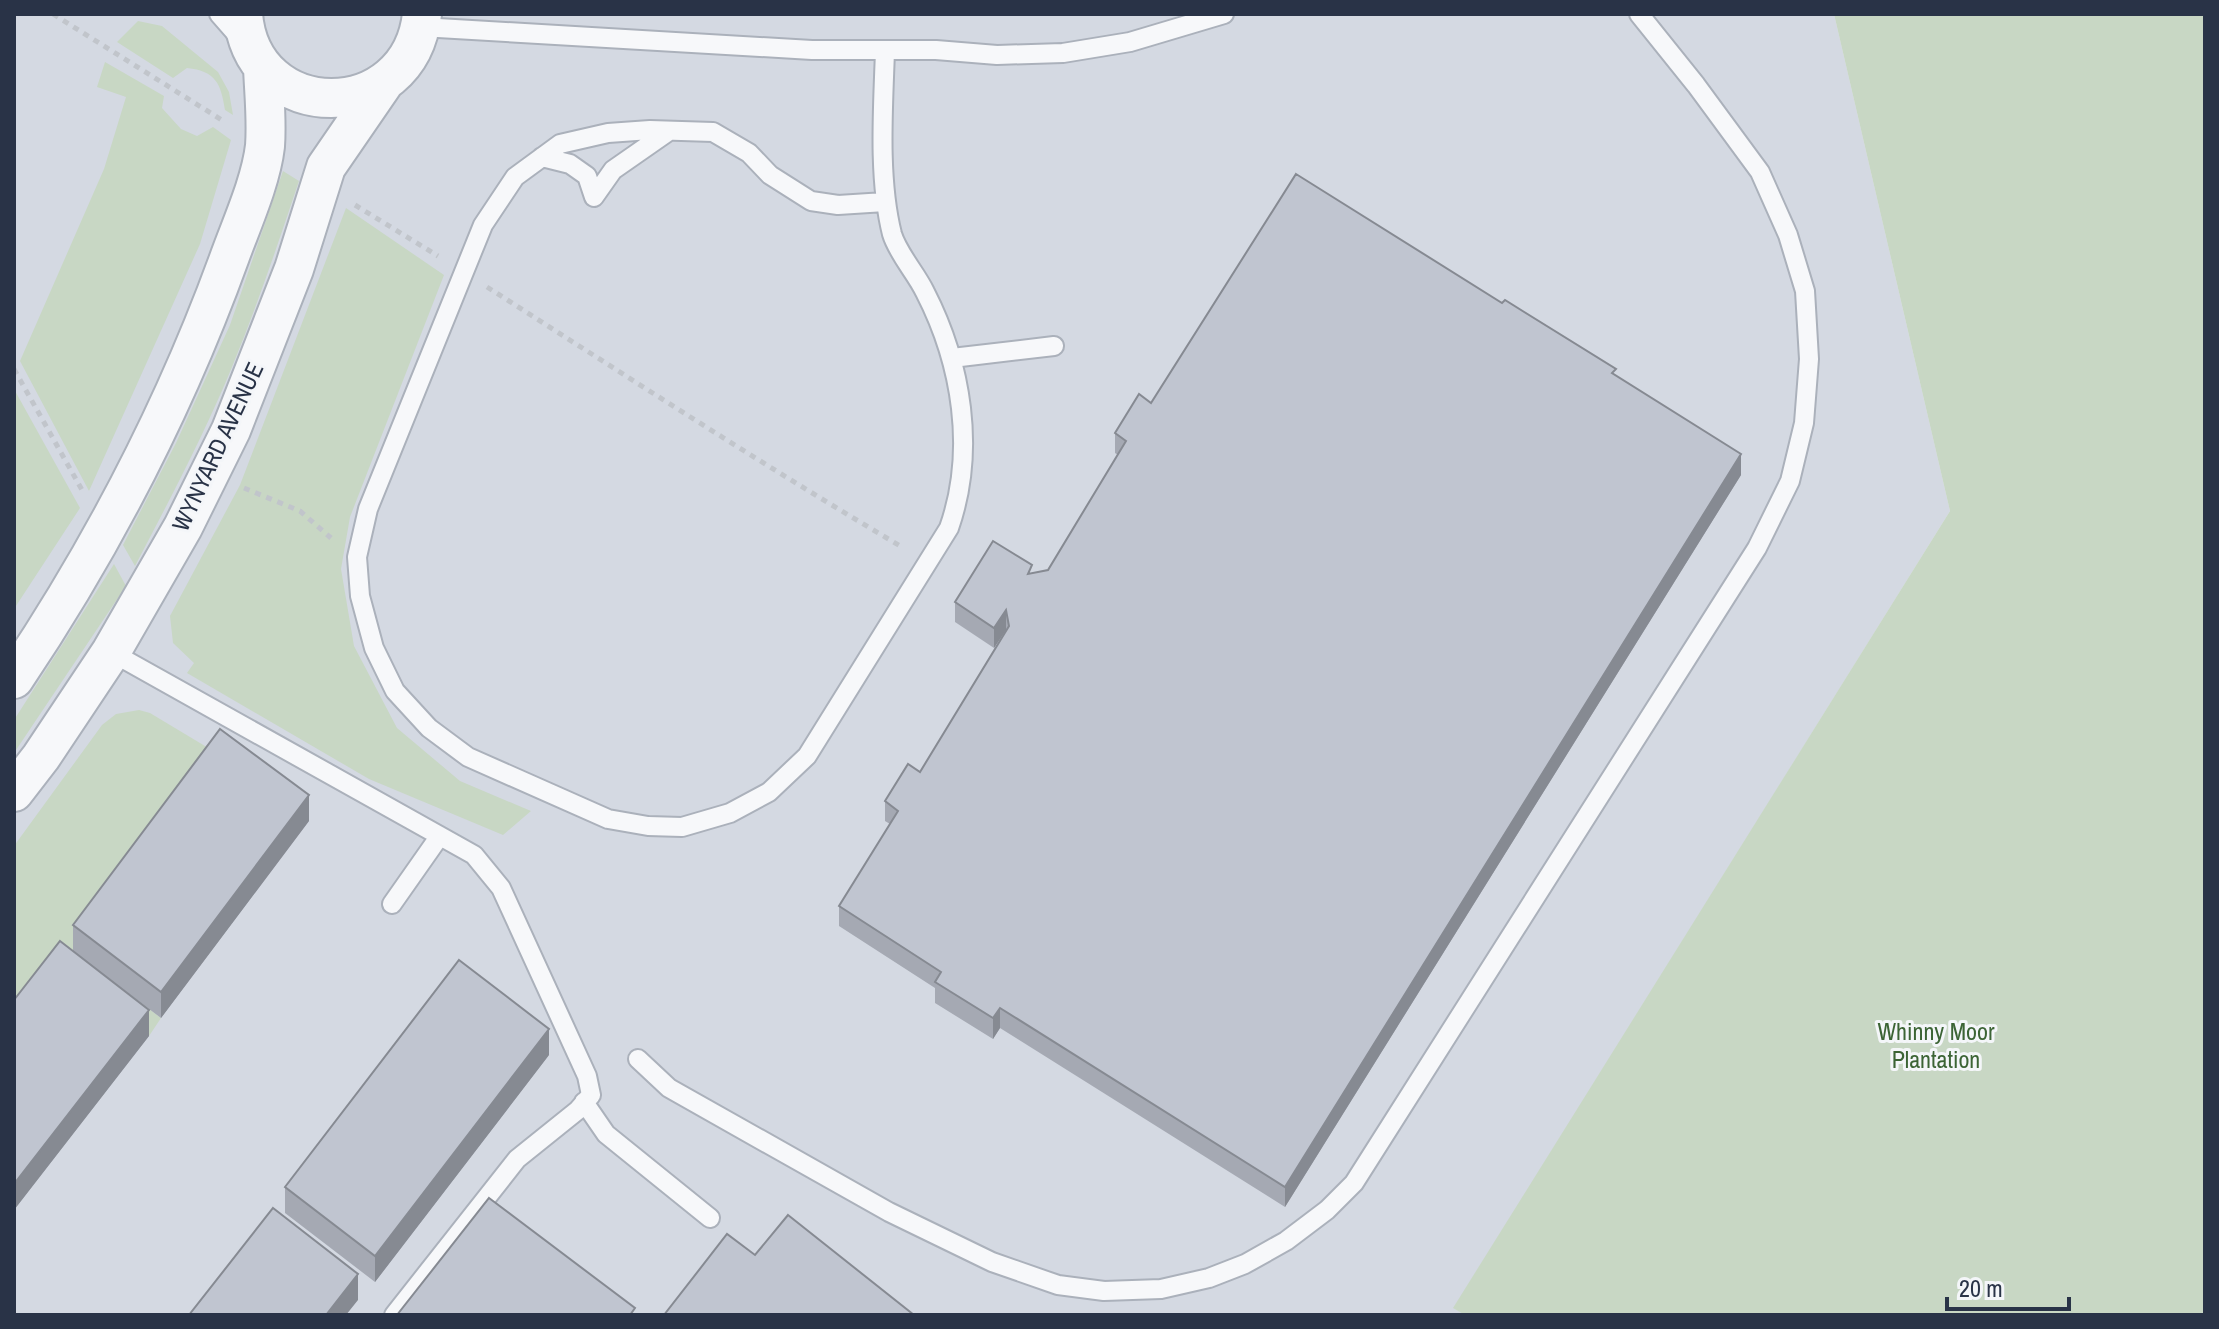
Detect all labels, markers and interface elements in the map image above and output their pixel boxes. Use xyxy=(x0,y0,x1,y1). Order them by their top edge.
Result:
street label: WYNYARD AVENUE xyxy=(164,357,270,536)
park label: Whinny Moor Plantation xyxy=(1877,1015,1995,1075)
scale bar xyxy=(1947,1261,2069,1311)
text: 20 m xyxy=(1959,1272,2003,1304)

